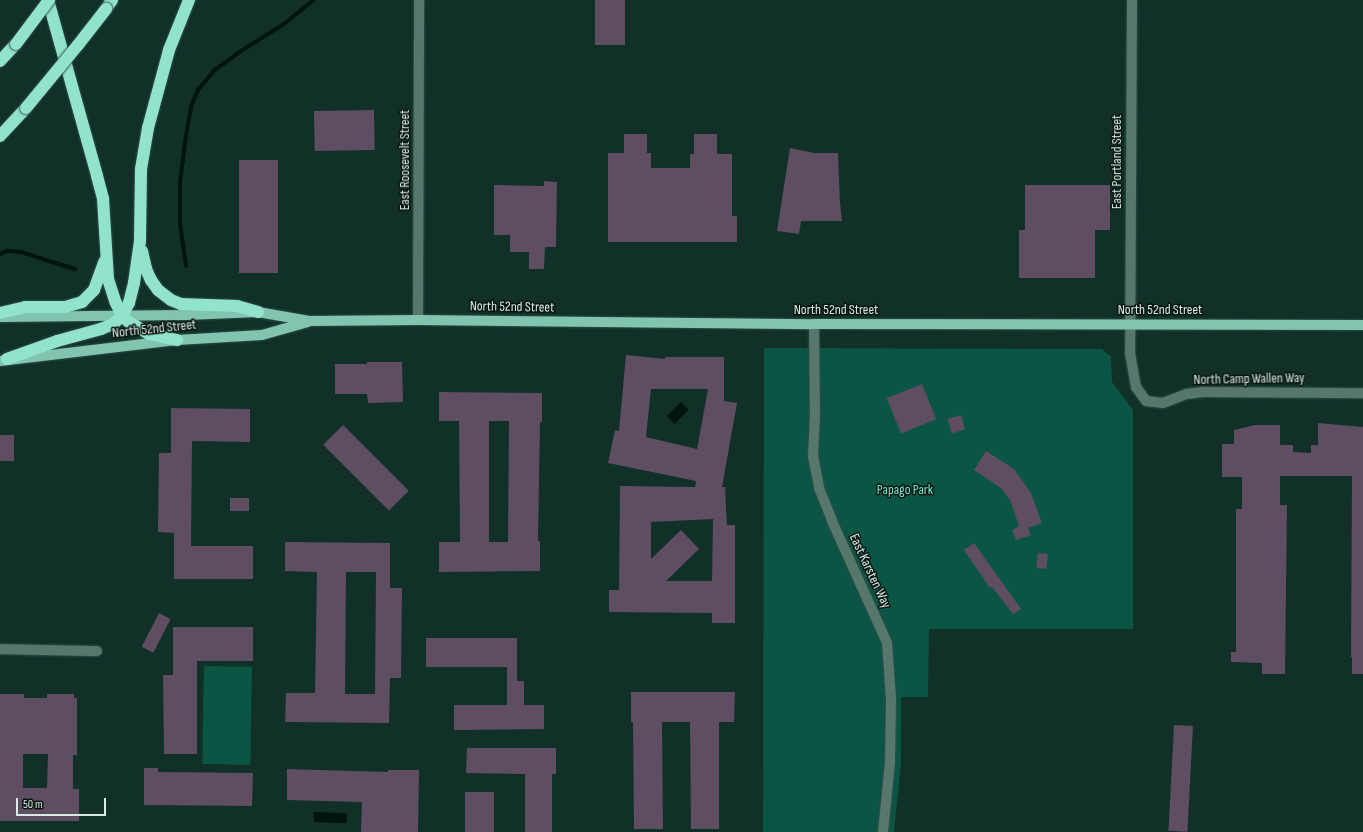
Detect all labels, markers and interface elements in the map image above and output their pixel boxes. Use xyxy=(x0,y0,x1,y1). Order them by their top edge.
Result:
street label: East Roosevelt Street xyxy=(397,110,413,210)
street label: East Portland Street xyxy=(1109,115,1125,209)
street label: North 52nd Street xyxy=(470,298,554,316)
street label: North 52nd Street xyxy=(794,302,878,318)
street label: North 52nd Street xyxy=(1118,302,1202,318)
street label: North 52nd Street xyxy=(111,316,197,342)
street label: North Camp Wallen Way xyxy=(1193,370,1305,388)
park label: Papago Park xyxy=(877,482,933,498)
street label: East Karsten Way xyxy=(845,531,895,611)
scale bar xyxy=(18,790,108,816)
text: 50 m xyxy=(23,797,43,812)

